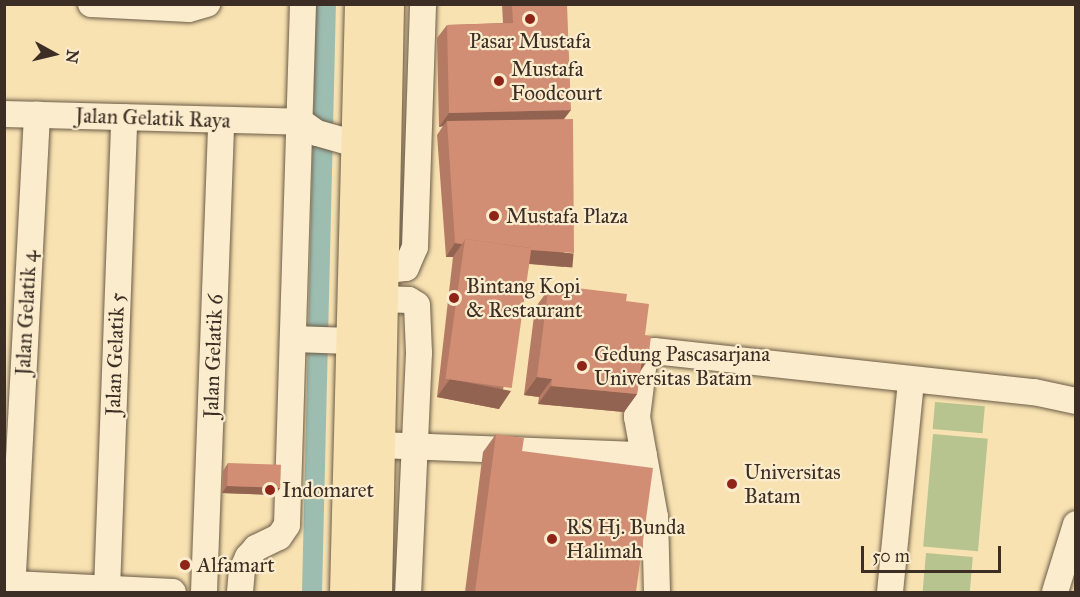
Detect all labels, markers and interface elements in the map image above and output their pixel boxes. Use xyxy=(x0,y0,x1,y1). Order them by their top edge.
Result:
marker: Pasar Mustafa xyxy=(523,12,537,26)
north arrow xyxy=(24,24,84,84)
place label: Pasar Mustafa xyxy=(469,28,591,54)
text: N xyxy=(62,49,83,65)
place label: Mustafa Foodcourt xyxy=(511,56,602,106)
marker: Mustafa Foodcourt xyxy=(492,74,506,88)
street label: Jalan Gelatik Raya xyxy=(75,103,231,133)
place label: Mustafa Plaza xyxy=(506,203,628,229)
marker: Mustafa Plaza xyxy=(487,209,501,223)
street label: Jalan Gelatik 4 xyxy=(10,250,42,376)
place label: Bintang Kopi & Restaurant xyxy=(466,273,582,323)
marker: Bintang Kopi & Restaurant xyxy=(447,291,461,305)
street label: Jalan Gelatik 5 xyxy=(100,292,130,416)
street label: Jalan Gelatik 6 xyxy=(198,294,228,418)
place label: Gedung Pascasarjana Universitas Batam xyxy=(594,341,770,391)
marker: Gedung Pascasarjana Universitas Batam xyxy=(575,359,589,373)
place label: Universitas Batam xyxy=(744,459,841,509)
place label: Indomaret xyxy=(282,477,374,503)
marker: Universitas Batam xyxy=(725,477,739,491)
marker: Indomaret xyxy=(263,483,277,497)
place label: RS Hj. Bunda Halimah xyxy=(566,514,685,564)
marker: RS Hj. Bunda Halimah xyxy=(543,530,561,548)
scale bar xyxy=(864,534,1004,572)
text: 50 m xyxy=(872,545,910,567)
place label: Alfamart xyxy=(197,552,275,578)
marker: Alfamart xyxy=(178,558,192,572)

